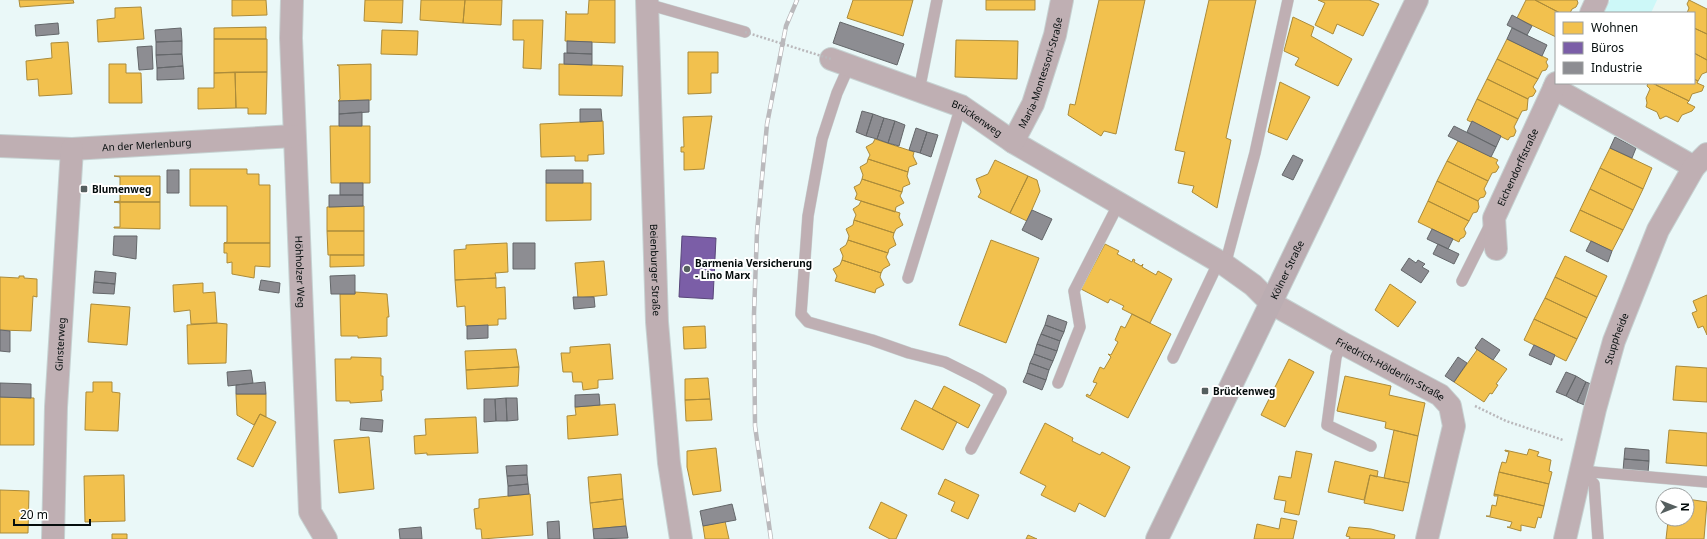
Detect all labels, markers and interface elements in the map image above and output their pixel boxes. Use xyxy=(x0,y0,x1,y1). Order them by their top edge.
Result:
legend xyxy=(1555,12,1695,84)
street label: Maria-Montessori-Straße xyxy=(1014,15,1066,131)
text: Wohnen xyxy=(1591,19,1638,36)
text: Büros xyxy=(1591,39,1624,56)
text: Industrie xyxy=(1591,59,1642,76)
street label: Brückenweg xyxy=(950,96,1005,140)
street label: Eichendorffstraße xyxy=(1493,126,1542,208)
street label: An der Merlenburg xyxy=(102,135,192,154)
place label: Blumenweg xyxy=(92,182,151,196)
marker: Blumenweg xyxy=(79,184,89,194)
street label: Beienburger Straße xyxy=(647,224,664,316)
street label: Höhholzer Weg xyxy=(292,235,309,308)
street label: Kölner Straße xyxy=(1267,237,1307,302)
place label: Barmenia Versicherung - Lino Marx xyxy=(695,256,812,282)
marker: Barmenia Versicherung - Lino Marx xyxy=(682,264,692,274)
street label: Stuppheide xyxy=(1601,310,1632,366)
street label: Ginsterweg xyxy=(51,317,69,372)
street label: Friedrich-Hölderlin-Straße xyxy=(1333,334,1449,404)
place label: Brückenweg xyxy=(1213,384,1275,398)
marker: Brückenweg xyxy=(1200,386,1210,396)
north arrow xyxy=(1655,487,1695,527)
scale bar xyxy=(14,501,90,527)
text: N xyxy=(1678,503,1693,511)
text: 20 m xyxy=(20,506,48,523)

